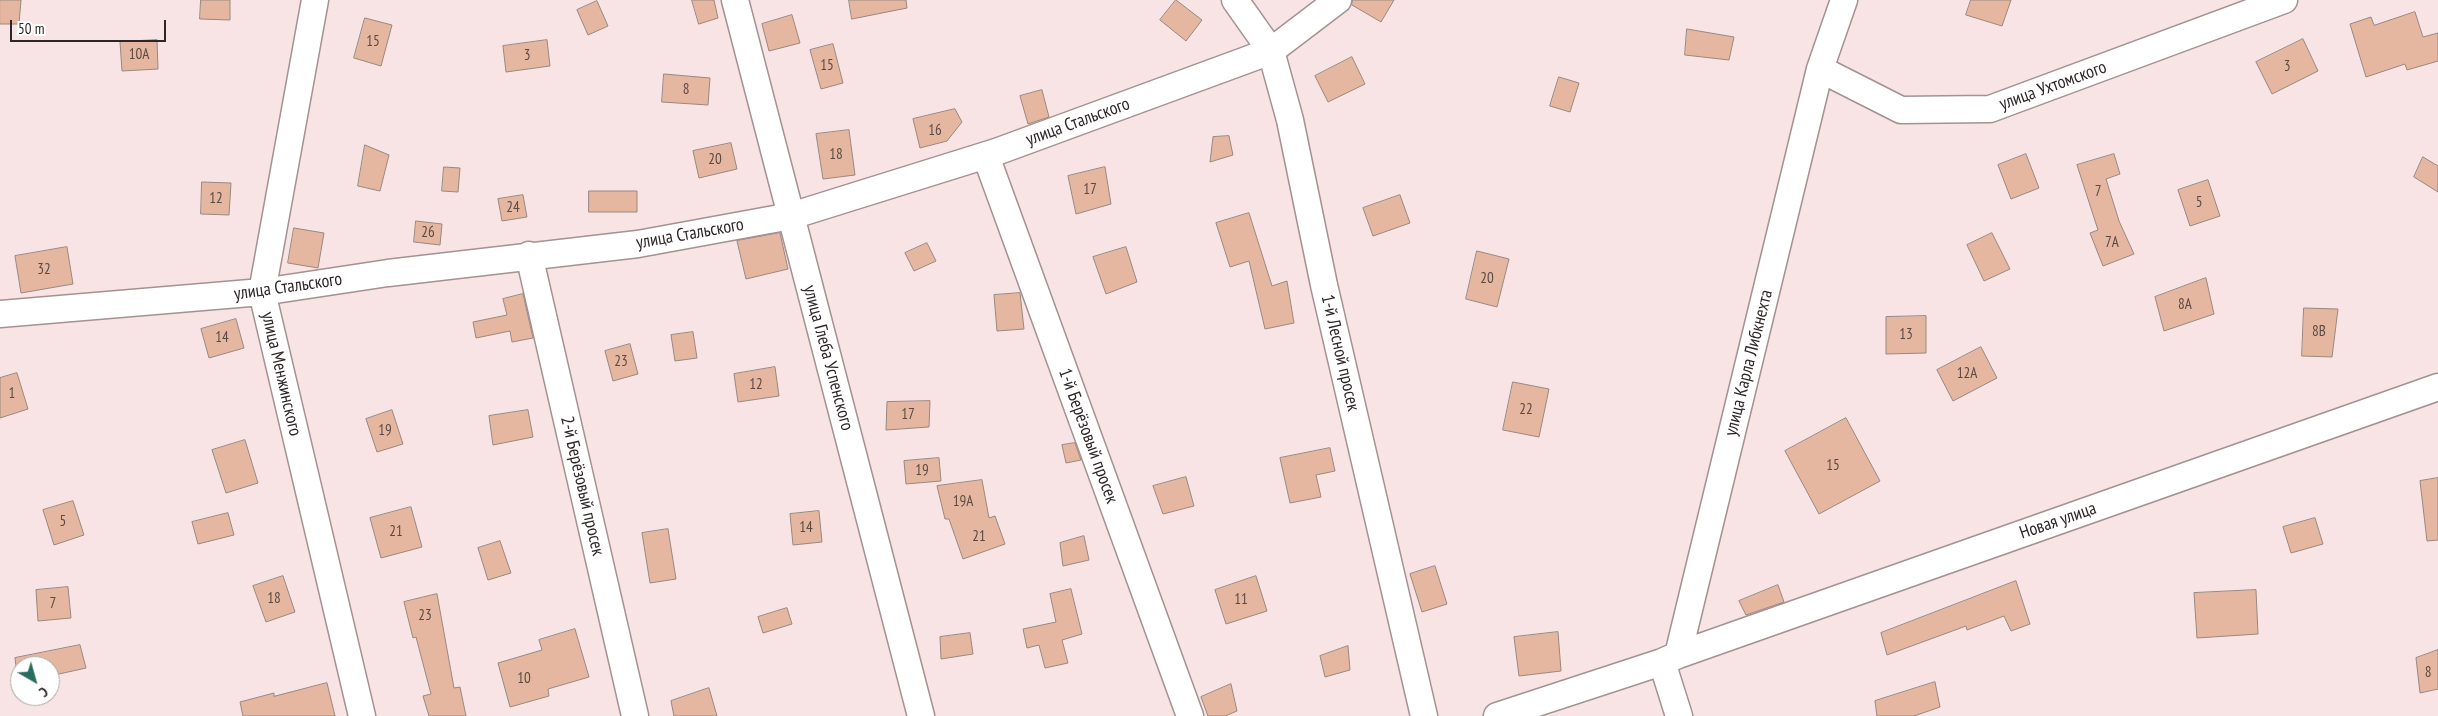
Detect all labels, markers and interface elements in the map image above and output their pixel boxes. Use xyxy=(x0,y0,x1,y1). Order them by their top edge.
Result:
scale bar xyxy=(12,10,169,42)
text: 50 m xyxy=(18,19,44,38)
house number: 15 xyxy=(366,33,380,51)
house number: 10А xyxy=(129,46,149,64)
house number: 3 xyxy=(524,47,530,65)
house number: 15 xyxy=(820,57,834,75)
street label: улица Ухтомского xyxy=(1997,57,2109,115)
house number: 3 xyxy=(2284,58,2290,76)
house number: 8 xyxy=(683,81,689,99)
street label: улица Стальского xyxy=(1023,93,1133,151)
house number: 16 xyxy=(928,122,942,140)
house number: 18 xyxy=(829,146,843,164)
house number: 20 xyxy=(708,151,722,169)
house number: 17 xyxy=(1083,181,1097,199)
house number: 7 xyxy=(2095,183,2101,201)
house number: 12 xyxy=(209,190,223,208)
house number: 5 xyxy=(2196,194,2202,212)
house number: 24 xyxy=(506,199,520,217)
street label: улица Стальского xyxy=(635,214,745,254)
house number: 26 xyxy=(421,224,435,242)
house number: 7А xyxy=(2105,234,2119,252)
house number: 32 xyxy=(37,261,51,279)
street label: улица Стальского xyxy=(233,269,343,305)
house number: 20 xyxy=(1480,270,1494,288)
street label: улица Глеба Успенского xyxy=(798,283,858,433)
street label: улица Карла Либкнехта xyxy=(1720,288,1778,438)
street label: 1-й Лесной просек xyxy=(1316,293,1364,413)
house number: 8А xyxy=(2178,296,2192,314)
street label: улица Менжинского xyxy=(256,310,306,438)
house number: 8В xyxy=(2312,323,2326,341)
house number: 13 xyxy=(1899,326,1913,344)
house number: 14 xyxy=(215,329,229,347)
house number: 23 xyxy=(614,353,628,371)
street label: 1-й Берёзовый просек xyxy=(1054,365,1122,507)
house number: 12А xyxy=(1957,365,1977,383)
house number: 12 xyxy=(749,376,763,394)
house number: 1 xyxy=(9,385,15,403)
house number: 22 xyxy=(1519,401,1533,419)
house number: 17 xyxy=(901,406,915,424)
street label: 2-й Берёзовый просек xyxy=(555,414,609,558)
house number: 19 xyxy=(378,422,392,440)
house number: 15 xyxy=(1826,457,1840,475)
house number: 19 xyxy=(915,462,929,480)
house number: 19А xyxy=(953,493,973,511)
street label: Новая улица xyxy=(2017,498,2099,544)
house number: 5 xyxy=(60,513,66,531)
house number: 14 xyxy=(799,519,813,537)
house number: 21 xyxy=(389,523,403,541)
house number: 21 xyxy=(972,528,986,546)
house number: 18 xyxy=(267,590,281,608)
house number: 11 xyxy=(1234,591,1248,609)
house number: 7 xyxy=(50,595,56,613)
house number: 23 xyxy=(418,607,432,625)
north arrow xyxy=(10,656,60,706)
house number: 8 xyxy=(2425,664,2431,682)
house number: 10 xyxy=(517,670,531,688)
text: С xyxy=(36,683,52,701)

